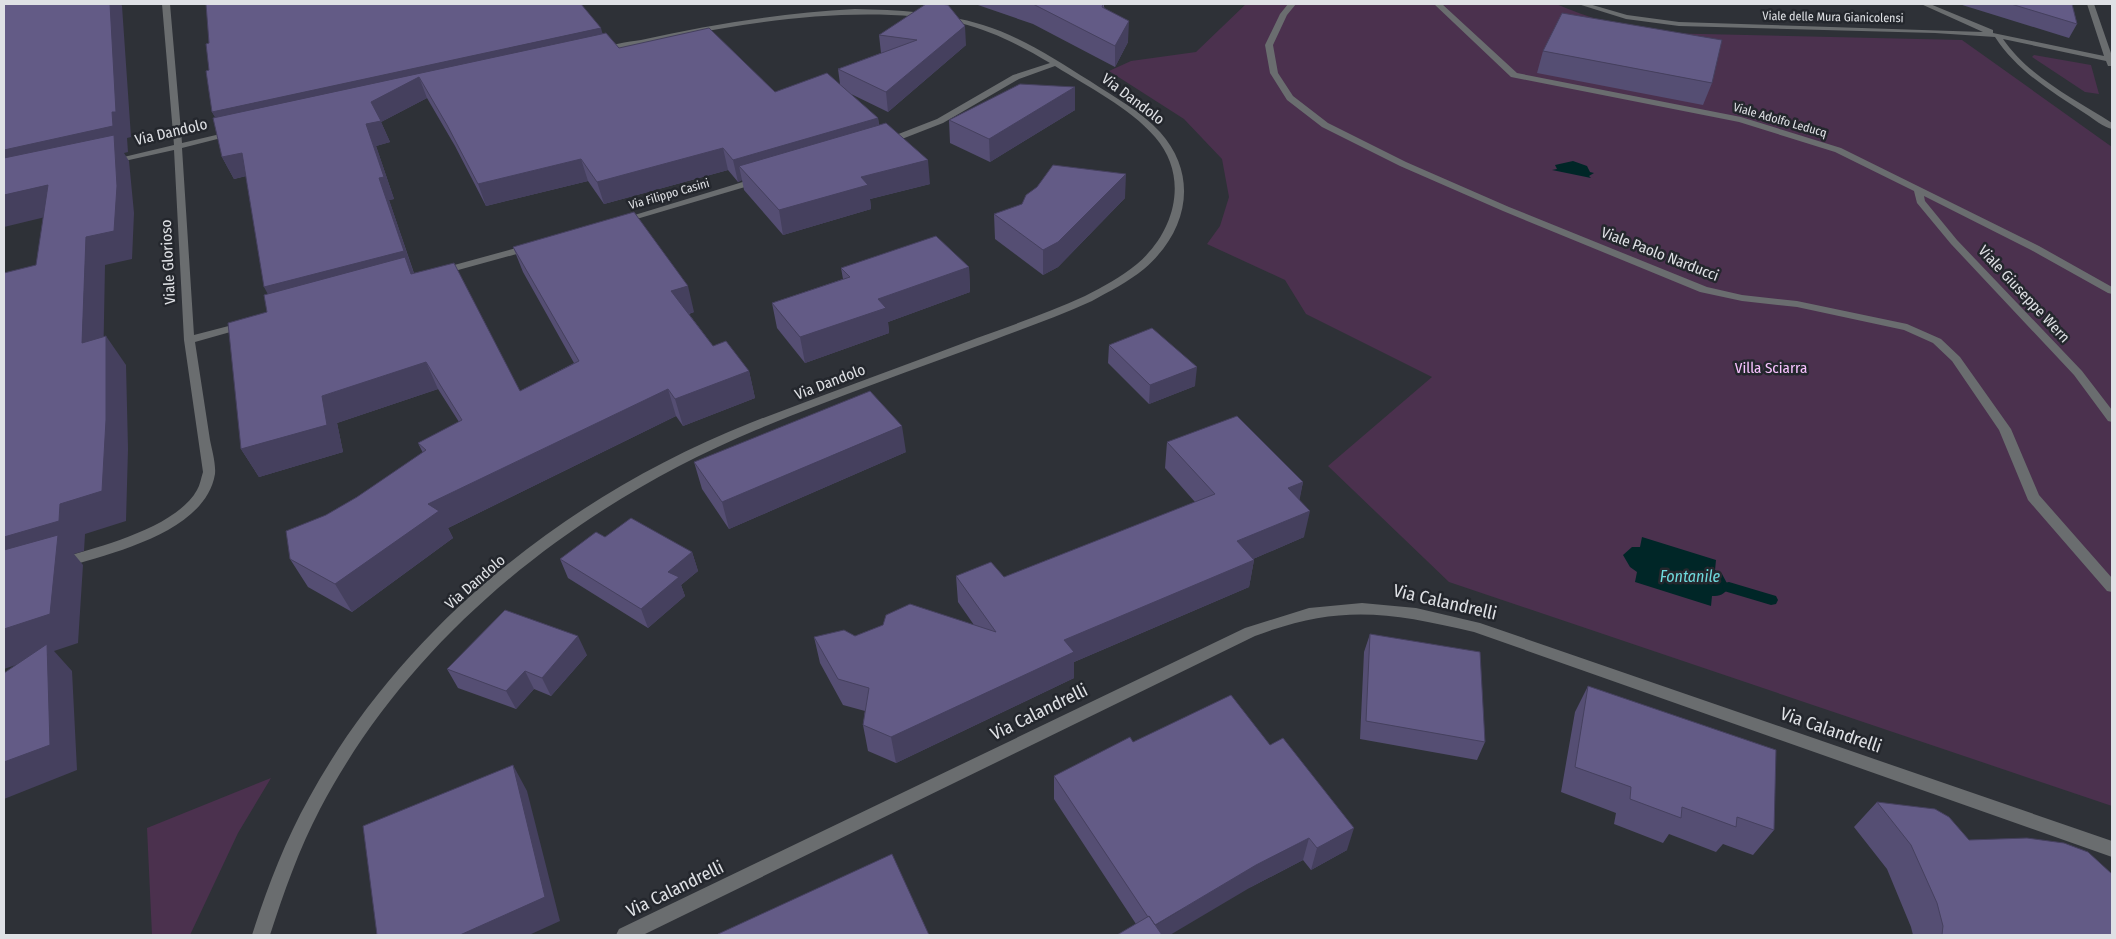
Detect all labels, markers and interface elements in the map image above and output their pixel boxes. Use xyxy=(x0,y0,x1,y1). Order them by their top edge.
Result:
street label: Viale delle Mura Gianicolensi xyxy=(1762,9,1904,25)
street label: Via Dandolo xyxy=(1098,70,1168,128)
street label: Viale Adolfo Leducq xyxy=(1732,100,1828,140)
street label: Via Dandolo xyxy=(133,115,209,149)
street label: Via Filippo Casini xyxy=(627,176,711,212)
street label: Viale Glorioso xyxy=(157,219,179,305)
street label: Viale Paolo Narducci xyxy=(1599,223,1721,285)
street label: Viale Giuseppe Wern xyxy=(1974,242,2074,346)
park label: Villa Sciarra xyxy=(1735,359,1807,377)
street label: Via Dandolo xyxy=(792,360,868,404)
street label: Via Dandolo xyxy=(441,551,509,613)
water label: Fontanile xyxy=(1660,567,1721,586)
street label: Via Calandrelli xyxy=(1391,579,1499,625)
street label: Via Calandrelli xyxy=(987,679,1091,745)
street label: Via Calandrelli xyxy=(1777,702,1885,758)
street label: Via Calandrelli xyxy=(623,856,727,922)

